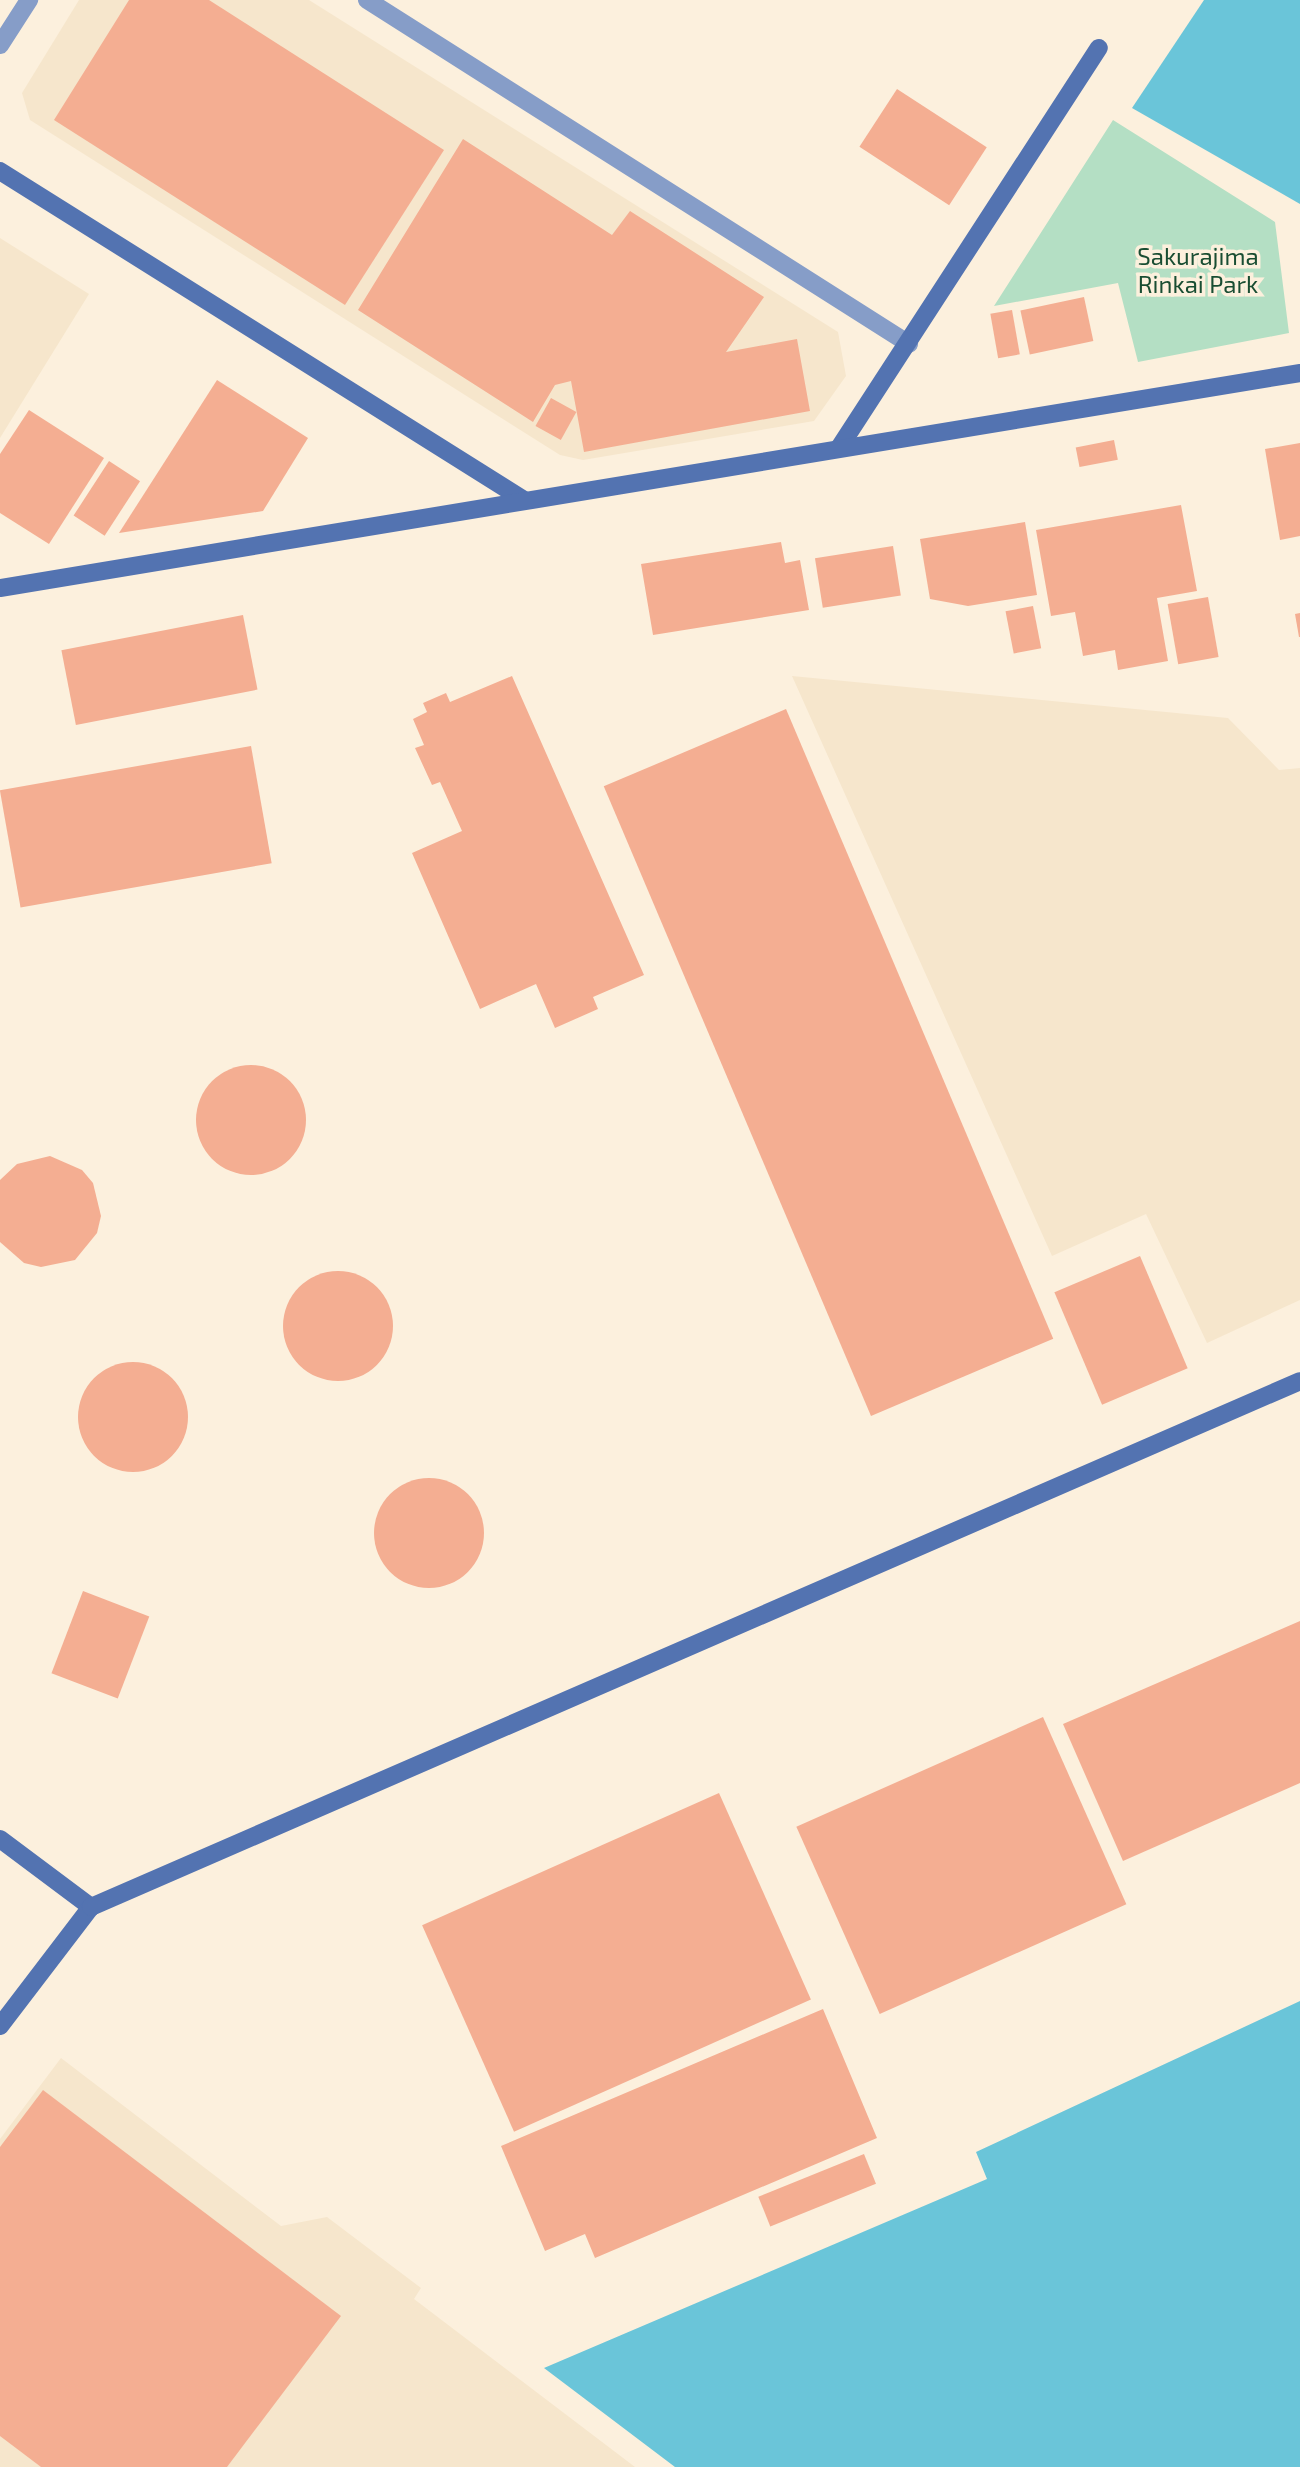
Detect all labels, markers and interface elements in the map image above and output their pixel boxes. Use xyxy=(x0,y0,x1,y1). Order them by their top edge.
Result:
park label: Sakurajima Rinkai Park xyxy=(1137,242,1259,298)

